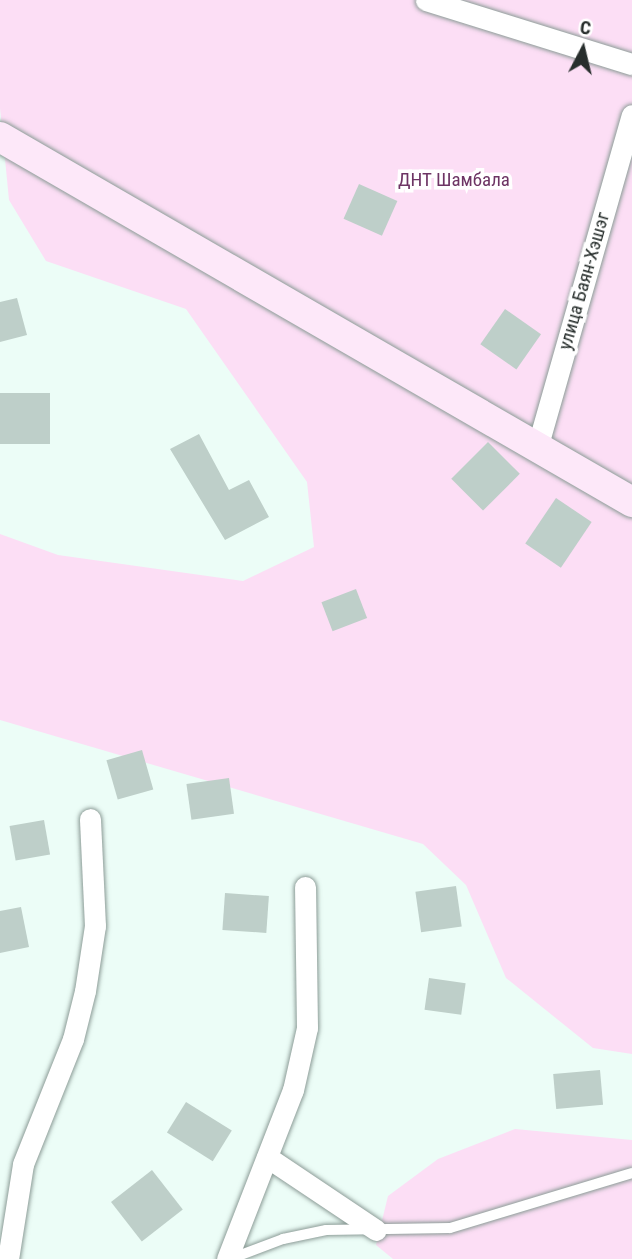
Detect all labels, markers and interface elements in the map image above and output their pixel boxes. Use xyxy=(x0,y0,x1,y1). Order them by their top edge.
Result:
north arrow xyxy=(548,14,618,84)
text: С xyxy=(579,16,592,40)
park label: ДНТ Шамбала xyxy=(398,169,510,191)
street label: улица Баян-Хэшэг xyxy=(553,209,615,353)

